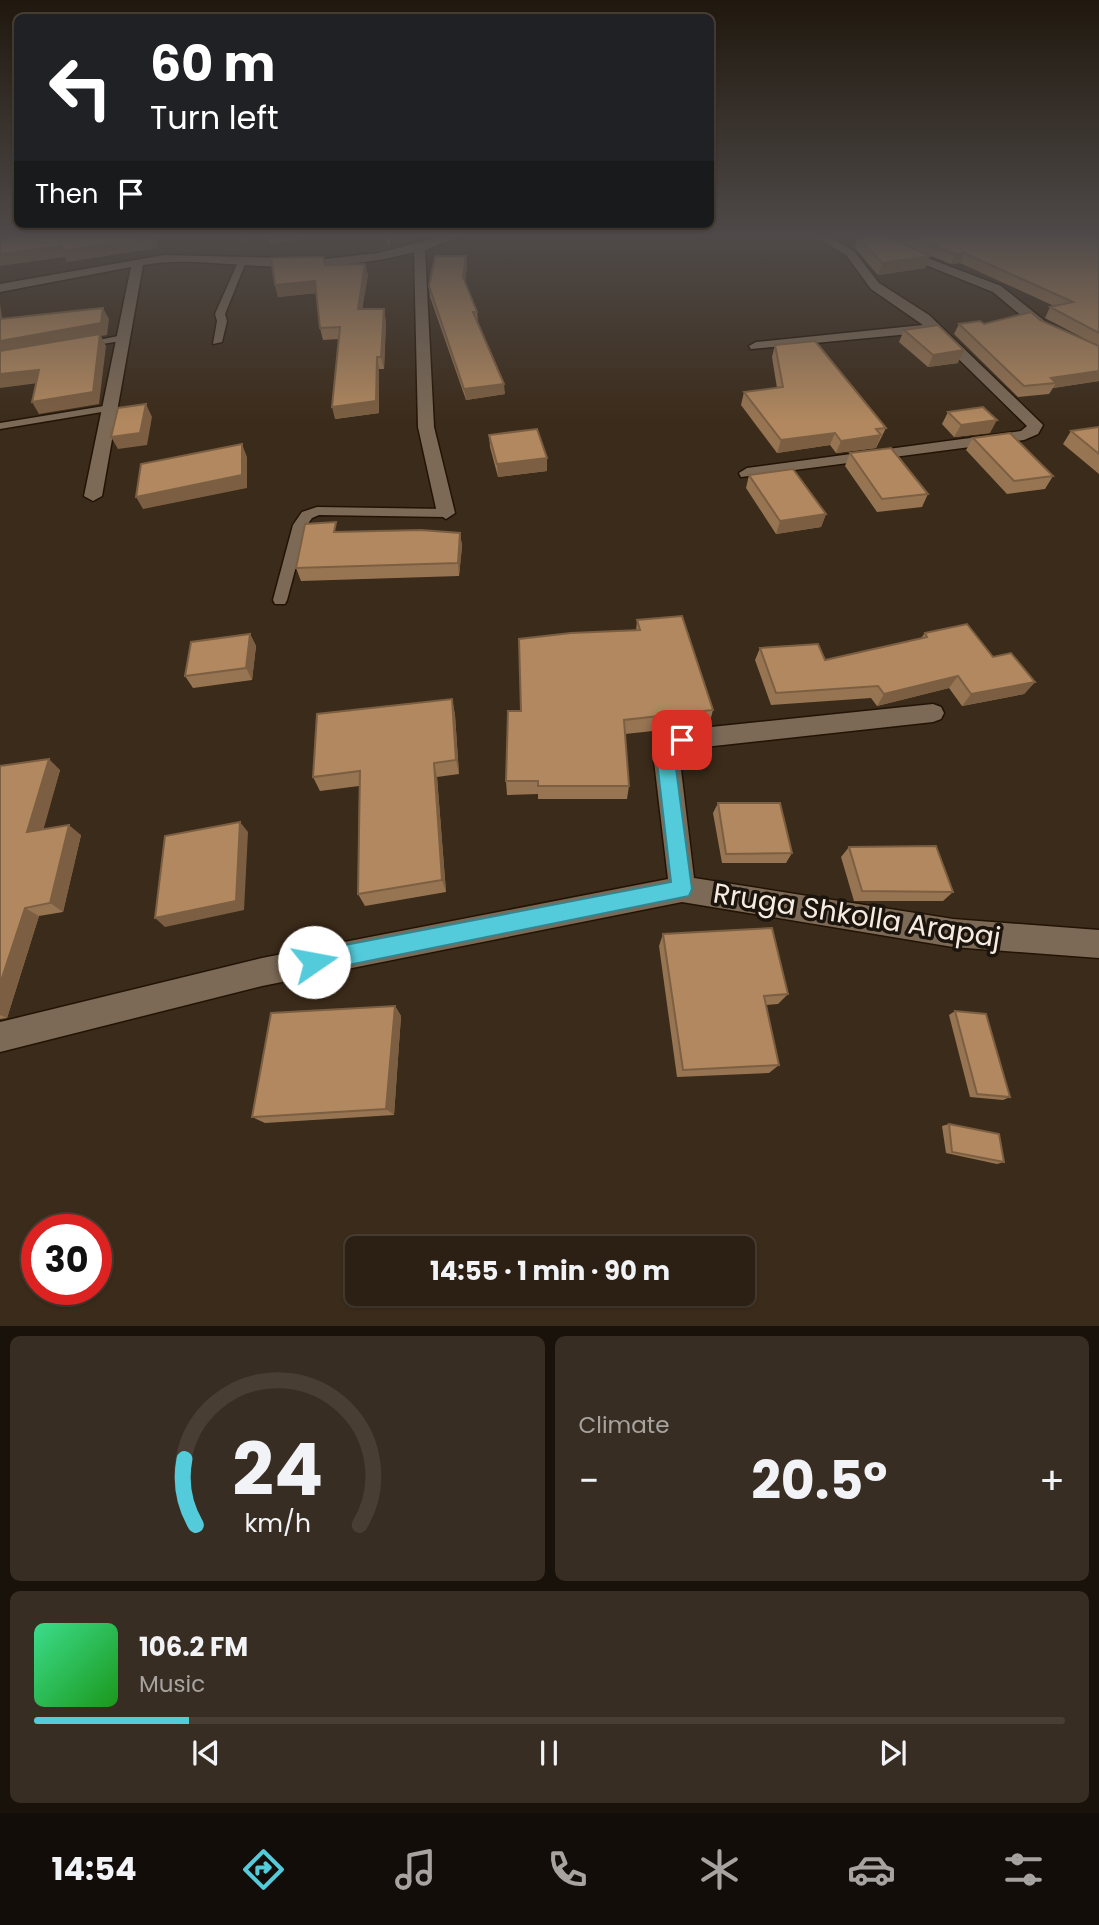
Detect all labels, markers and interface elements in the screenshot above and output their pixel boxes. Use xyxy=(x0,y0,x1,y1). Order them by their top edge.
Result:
text: 60 m xyxy=(150,30,275,98)
icon: left xyxy=(35,42,126,133)
text: Turn left xyxy=(150,95,279,140)
icon: arrive xyxy=(112,175,150,213)
text: Then xyxy=(35,176,98,212)
pin xyxy=(652,710,712,770)
icon: arrive xyxy=(663,721,701,759)
street label: Rruga Shkolla Arapaj xyxy=(710,873,1004,957)
position arrow xyxy=(277,925,351,999)
speed limit sign: 30 xyxy=(21,1214,112,1305)
text: 14:55 · 1 min · 90 m xyxy=(430,1253,670,1289)
text: Climate xyxy=(579,1409,669,1441)
text: 24 xyxy=(232,1419,323,1520)
text: 20.5° xyxy=(751,1444,887,1517)
text: − xyxy=(579,1454,599,1507)
text: + xyxy=(1039,1454,1065,1507)
text: km/h xyxy=(244,1505,311,1540)
text: 106.2 FM xyxy=(139,1629,248,1665)
text: Music xyxy=(139,1668,205,1700)
icon: previous xyxy=(187,1734,225,1772)
icon: pause xyxy=(530,1734,568,1772)
icon: next xyxy=(874,1734,912,1772)
icon: directions xyxy=(239,1845,288,1894)
icon: music xyxy=(391,1845,440,1894)
icon: phone xyxy=(543,1845,592,1894)
icon: climate xyxy=(695,1845,744,1894)
icon: car xyxy=(847,1845,896,1894)
icon: filters xyxy=(999,1845,1048,1894)
text: 14:54 xyxy=(51,1846,137,1891)

